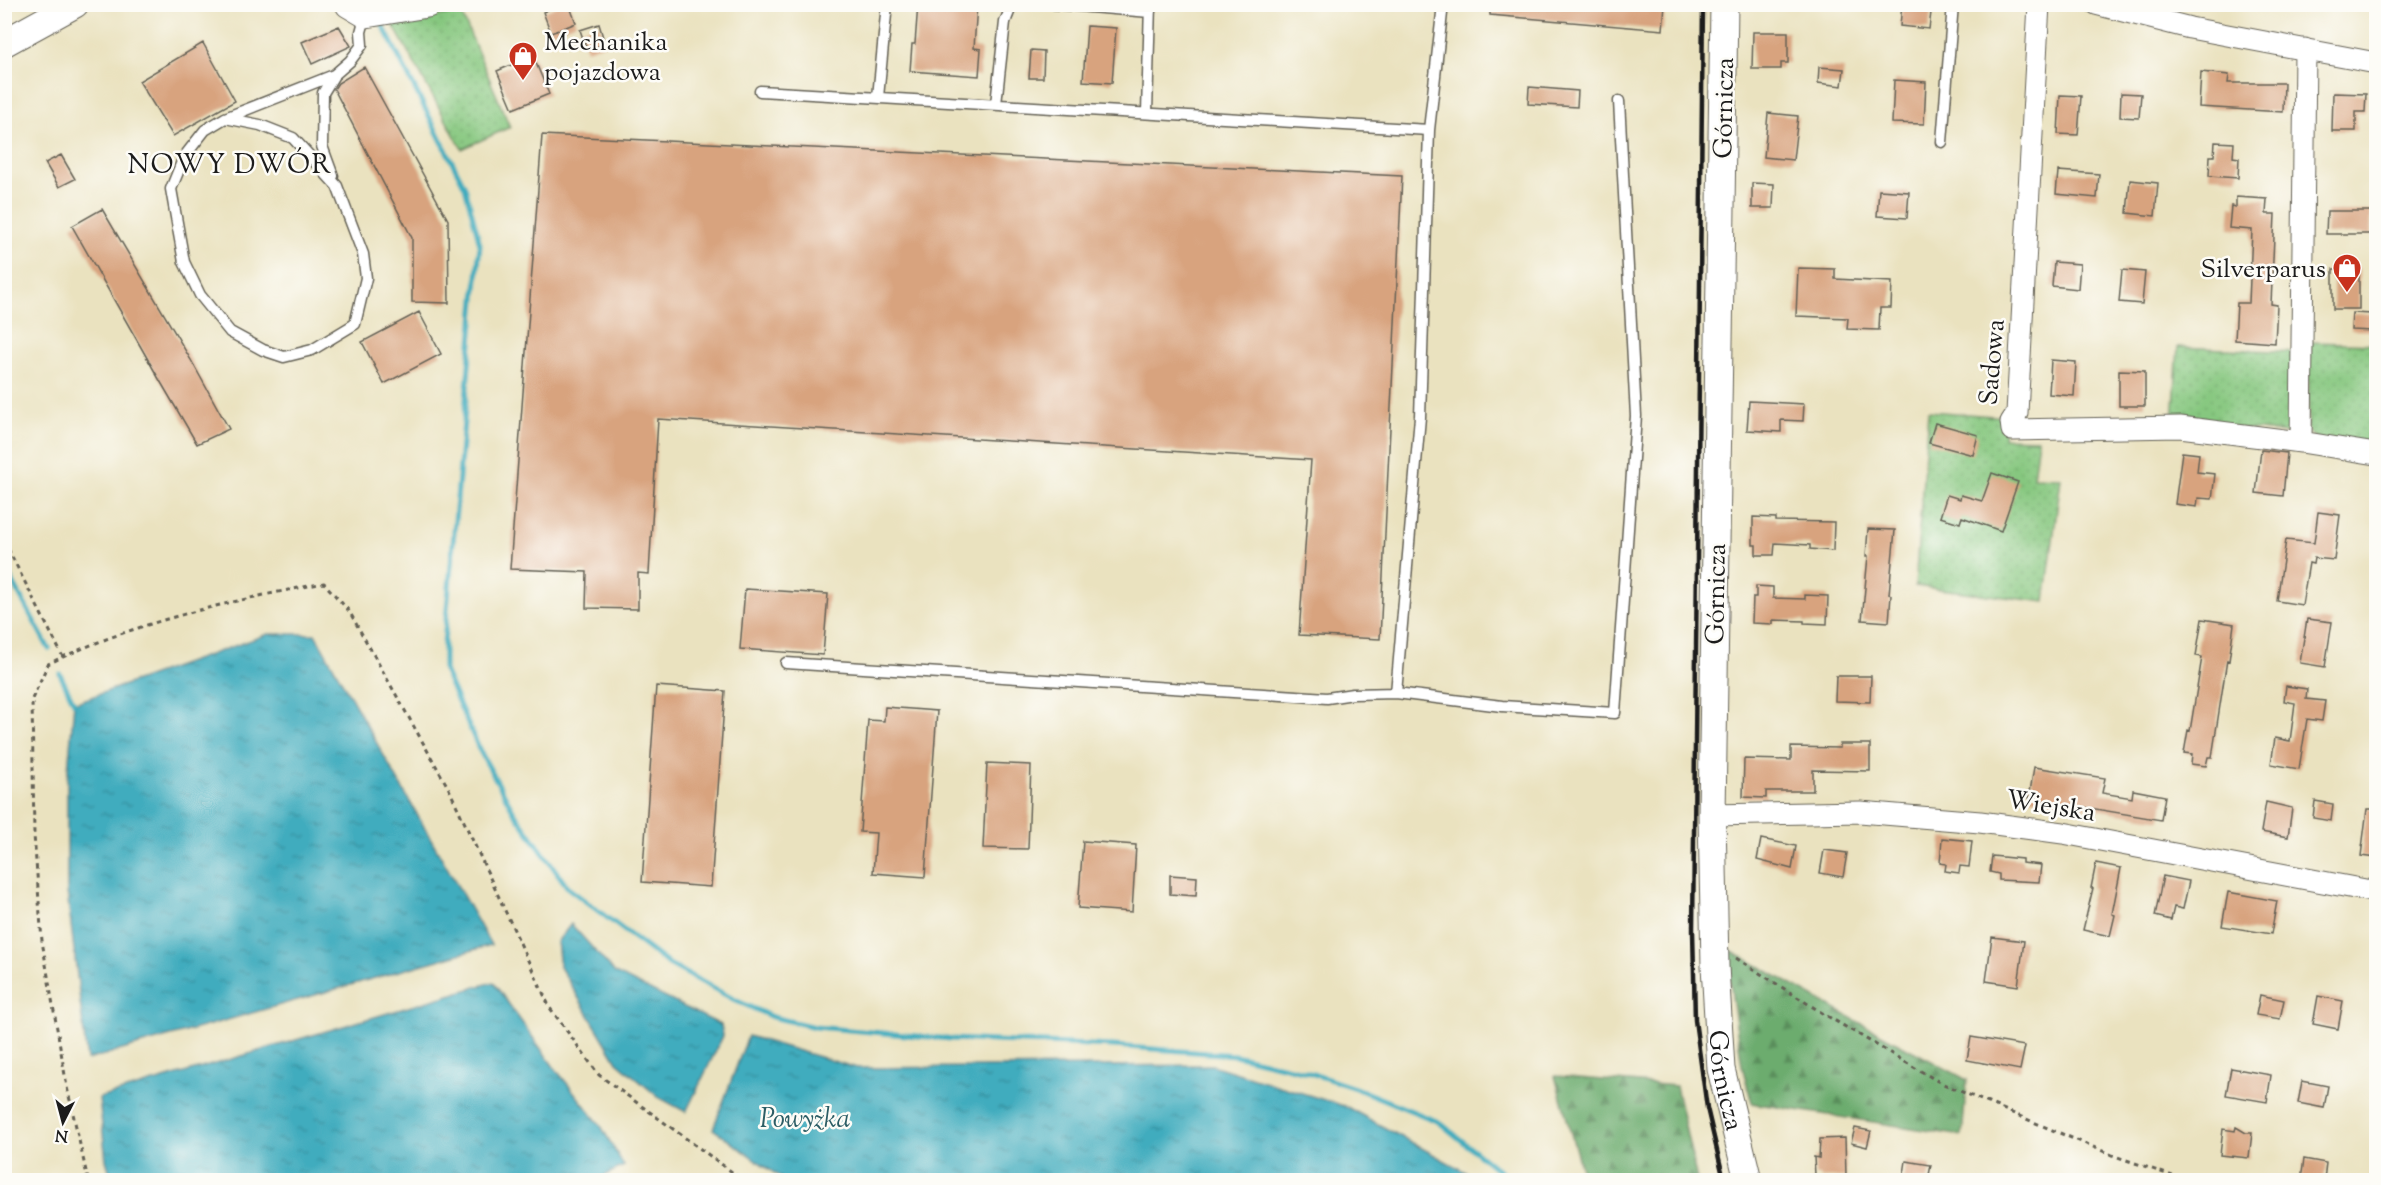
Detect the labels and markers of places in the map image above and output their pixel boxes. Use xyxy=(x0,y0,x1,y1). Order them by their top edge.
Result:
place label: Mechanika pojazdowa xyxy=(544,25,667,92)
shop icon: Mechanika pojazdowa xyxy=(507,40,539,82)
place label: Silverparus xyxy=(2200,252,2326,289)
shop icon: Silverparus xyxy=(2331,252,2363,294)

